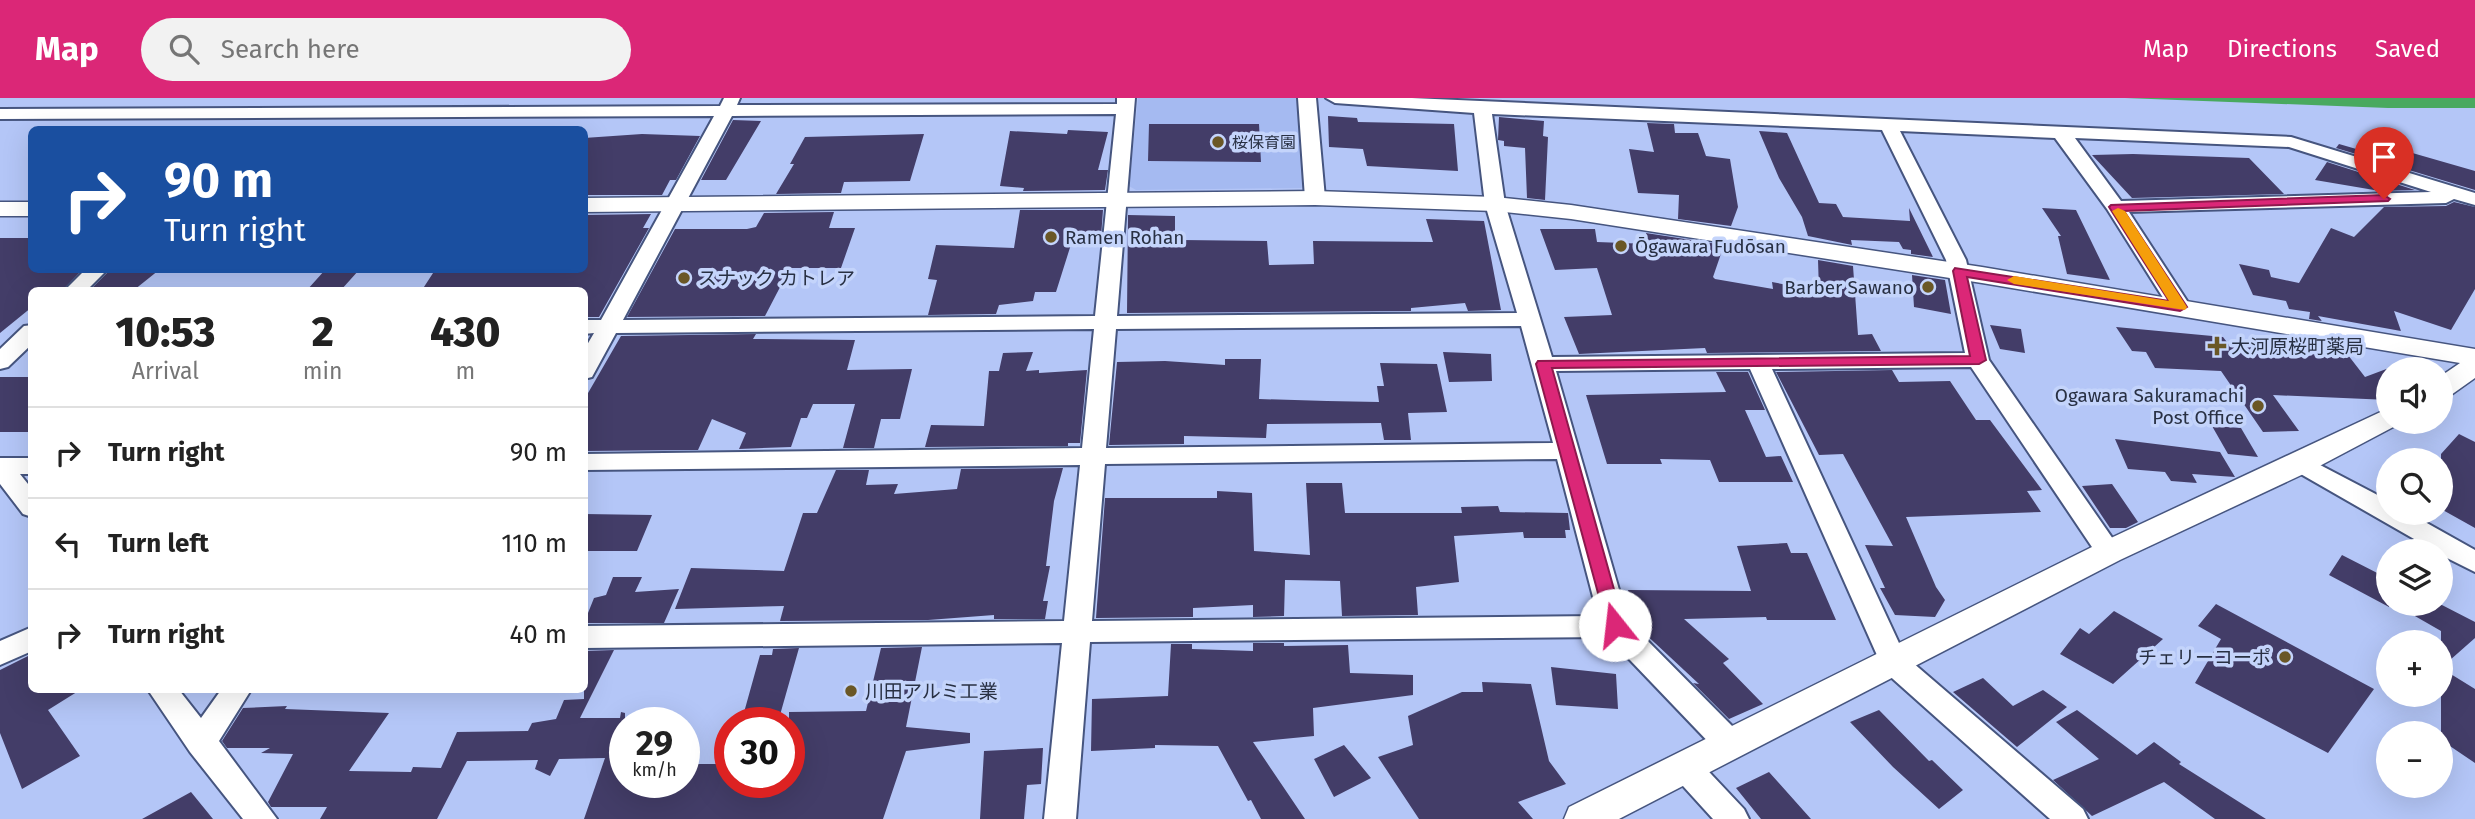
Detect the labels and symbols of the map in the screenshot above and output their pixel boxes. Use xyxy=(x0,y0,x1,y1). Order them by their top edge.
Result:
pin xyxy=(2354,127,2414,199)
place label: 桜保育園 xyxy=(1232,133,1296,152)
marker: 桜保育園 xyxy=(1210,134,1226,150)
place label: Ramen Rohan xyxy=(1065,226,1184,249)
marker: Ramen Rohan xyxy=(1043,229,1059,245)
place label: Ōgawara Fudōsan xyxy=(1635,235,1786,258)
marker: Ōgawara Fudōsan xyxy=(1613,238,1629,254)
place label: スナック カトレア xyxy=(698,267,855,290)
marker: スナック カトレア xyxy=(676,270,692,286)
place label: Barber Sawano xyxy=(1784,276,1914,299)
marker: Barber Sawano xyxy=(1920,279,1936,295)
place label: 大河原桜町薬局 xyxy=(2231,335,2364,358)
marker: 大河原桜町薬局 xyxy=(2209,338,2225,354)
place label: Ogawara Sakuramachi Post Office xyxy=(2055,384,2244,429)
marker: Ogawara Sakuramachi Post Office xyxy=(2250,398,2266,414)
position arrow xyxy=(1578,588,1652,662)
place label: チェリーコーポ xyxy=(2138,646,2271,669)
marker: チェリーコーポ xyxy=(2277,649,2293,665)
place label: 川田アルミ工業 xyxy=(865,680,998,703)
marker: 川田アルミ工業 xyxy=(843,683,859,699)
speed limit sign: 30 xyxy=(714,707,805,798)

